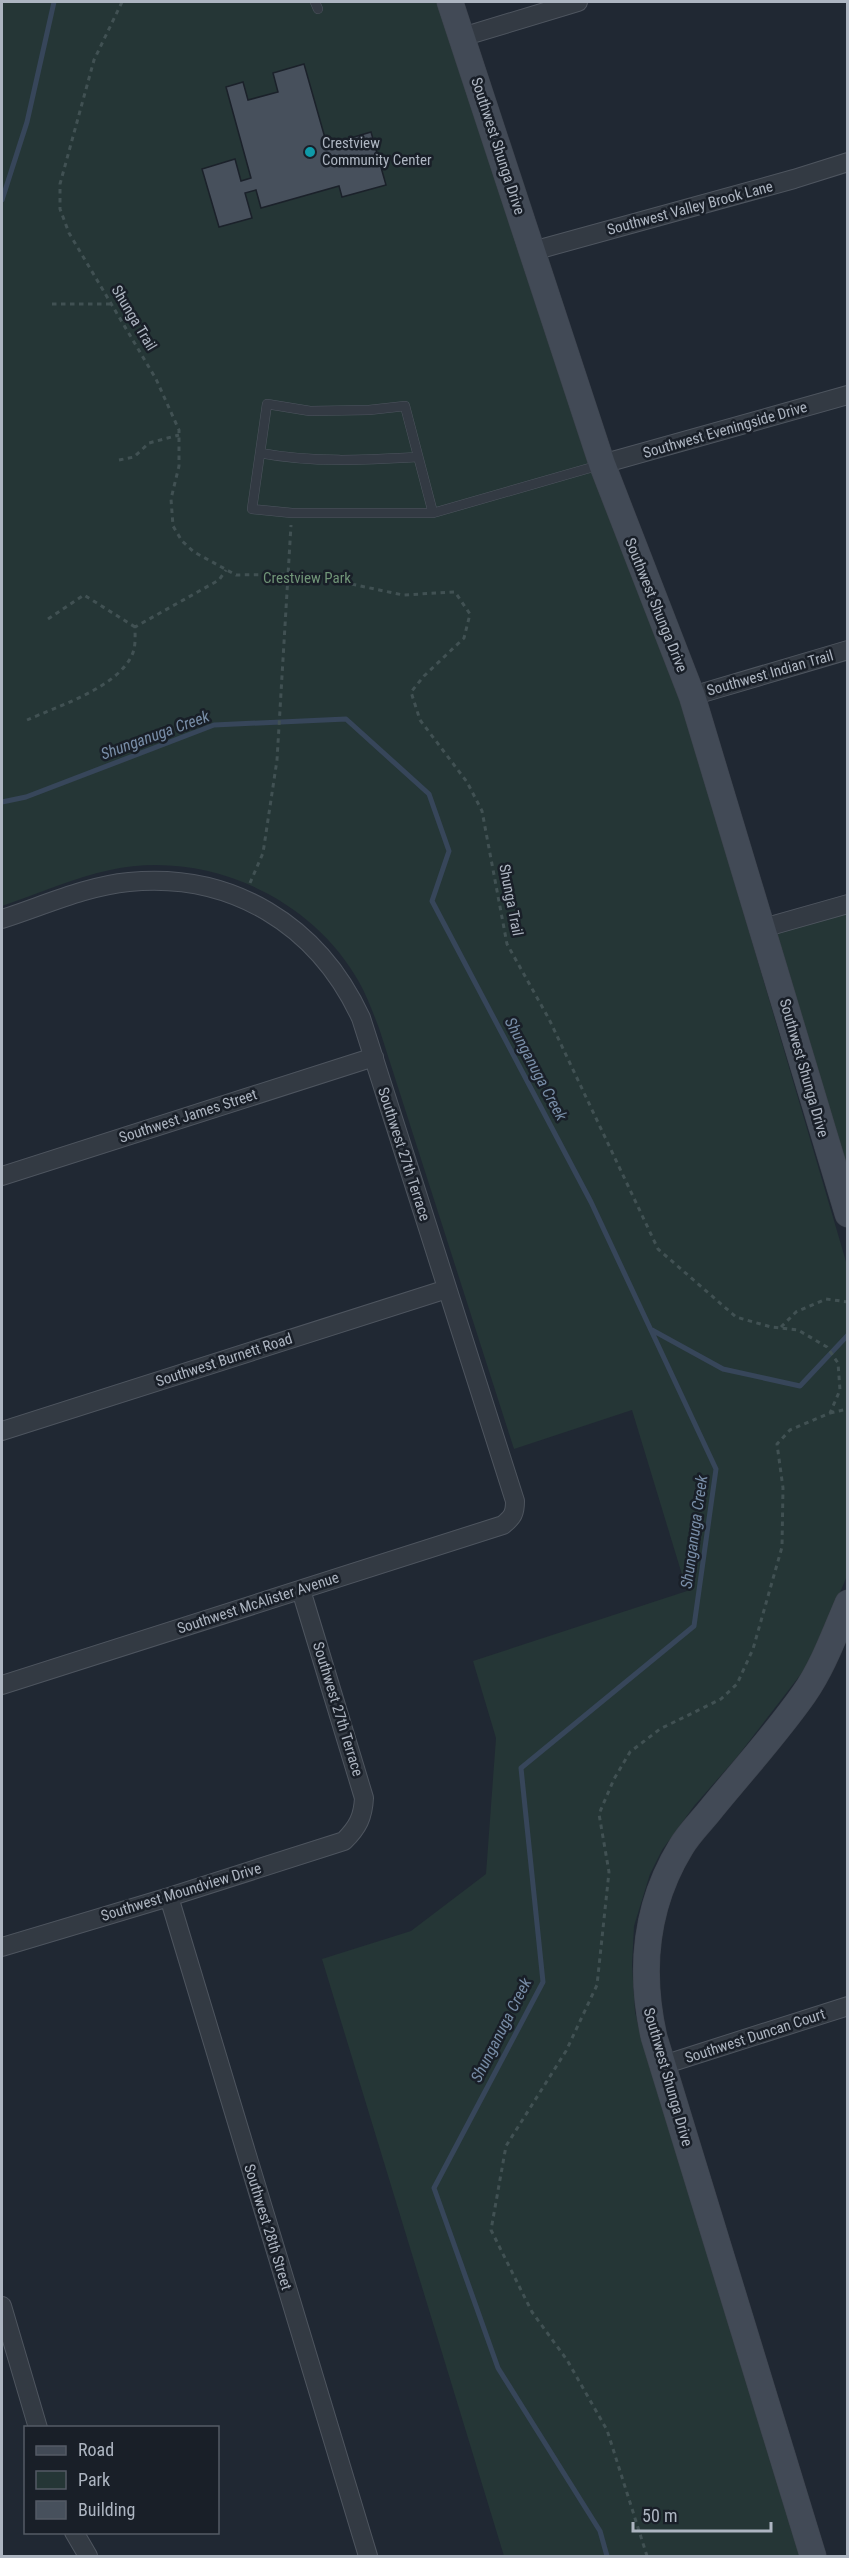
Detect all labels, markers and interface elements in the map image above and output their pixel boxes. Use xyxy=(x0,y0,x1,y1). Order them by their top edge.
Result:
street label: Southwest Shunga Drive xyxy=(467,75,529,217)
place label: Crestview Community Center xyxy=(322,134,432,169)
marker: Crestview Community Center xyxy=(303,145,317,159)
street label: Southwest Valley Brook Lane xyxy=(605,177,775,239)
street label: Shunga Trail xyxy=(108,282,160,354)
street label: Southwest Eveningside Drive xyxy=(641,398,809,462)
street label: Southwest Shunga Drive xyxy=(621,535,691,675)
park label: Crestview Park xyxy=(263,569,351,587)
street label: Southwest Indian Trail xyxy=(705,646,835,700)
water label: Shunganuga Creek xyxy=(98,706,213,763)
street label: Shunga Trail xyxy=(495,863,527,937)
street label: Southwest Shunga Drive xyxy=(776,997,832,1139)
water label: Shunganuga Creek xyxy=(501,1014,572,1125)
street label: Southwest James Street xyxy=(117,1085,259,1147)
street label: Southwest 27th Terrace xyxy=(374,1085,434,1223)
street label: Southwest Burnett Road xyxy=(153,1329,295,1391)
water label: Shunganuga Creek xyxy=(677,1473,712,1590)
street label: Southwest McAlister Avenue xyxy=(175,1568,341,1638)
street label: Southwest 27th Terrace xyxy=(309,1640,367,1778)
street label: Southwest Moundview Drive xyxy=(99,1859,263,1925)
water label: Shunganuga Creek xyxy=(467,1974,536,2085)
street label: Southwest Duncan Court xyxy=(683,2005,827,2067)
street label: Southwest Shunga Drive xyxy=(640,2006,696,2148)
street label: Southwest 28th Street xyxy=(240,2162,296,2292)
legend xyxy=(24,2426,219,2534)
text: Road xyxy=(78,2439,114,2460)
text: Park xyxy=(78,2469,110,2490)
scale bar xyxy=(633,2495,771,2533)
text: Building xyxy=(78,2499,135,2520)
text: 50 m xyxy=(642,2505,677,2526)

